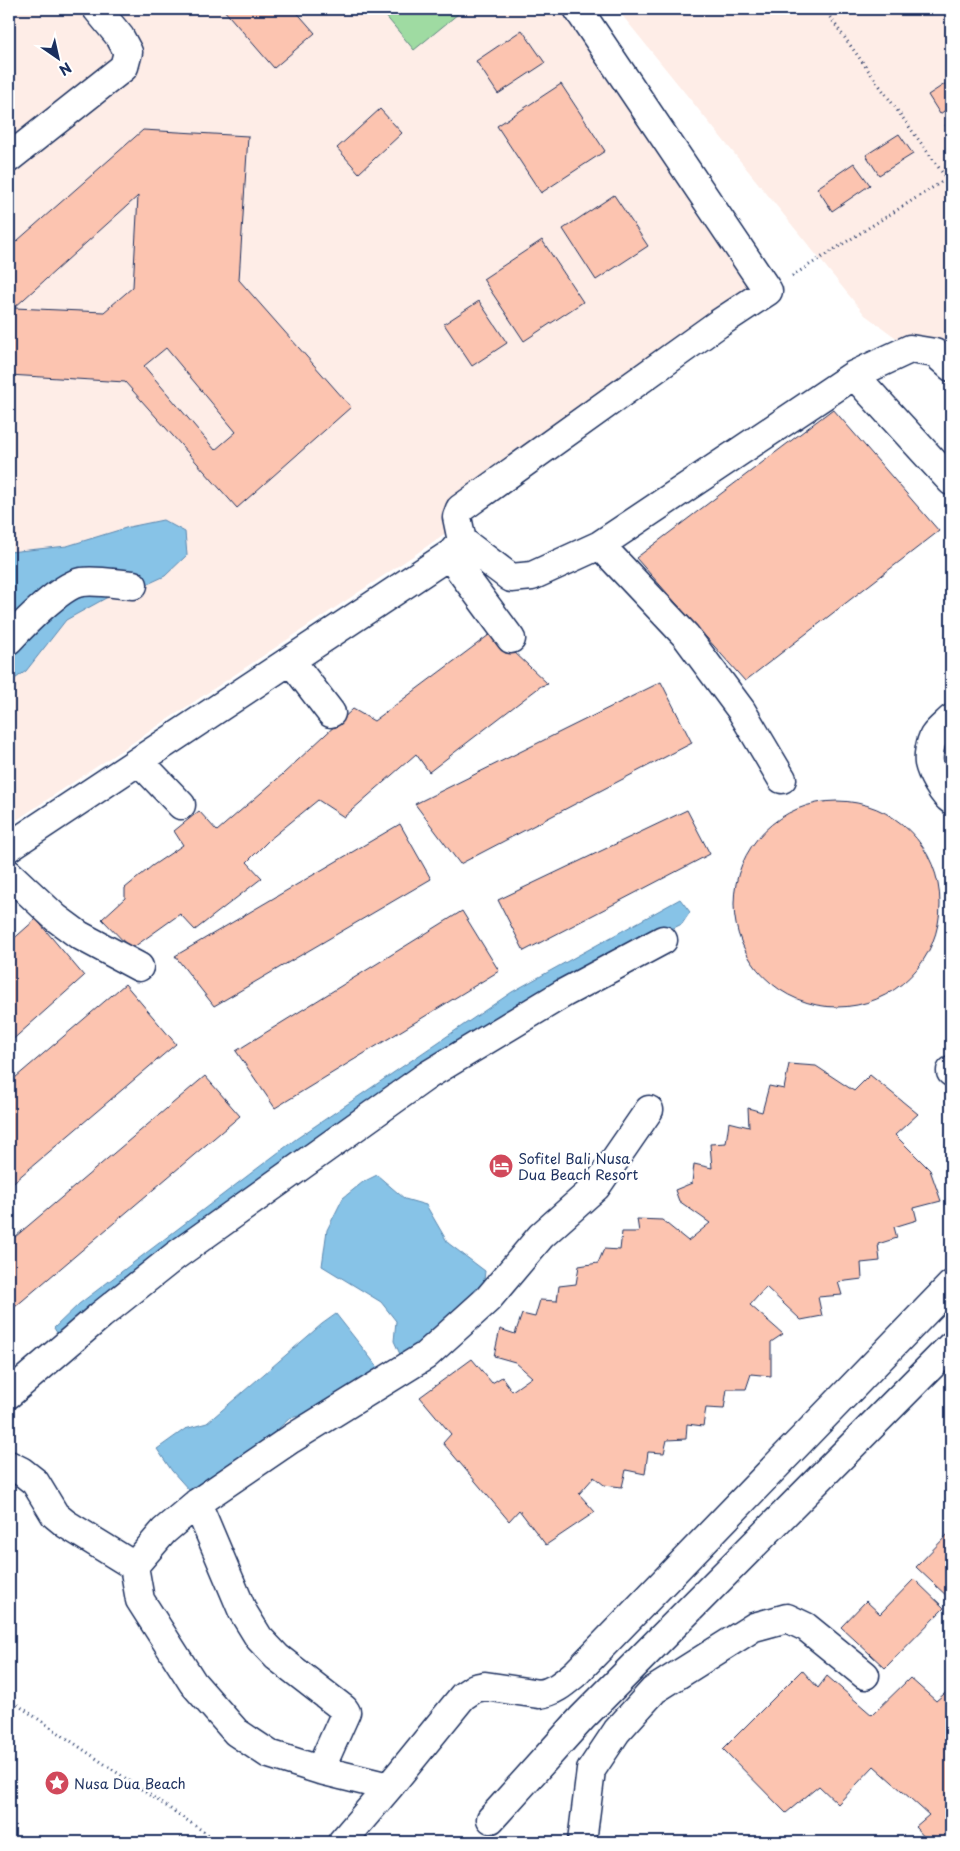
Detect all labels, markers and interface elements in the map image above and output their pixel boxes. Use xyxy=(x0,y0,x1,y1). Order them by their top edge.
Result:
north arrow xyxy=(32,32,82,82)
text: N xyxy=(55,57,76,81)
place label: Sofitel Bali Nusa Dua Beach Resort xyxy=(518,1148,639,1185)
hotel icon: Sofitel Bali Nusa Dua Beach Resort xyxy=(488,1153,514,1179)
place icon: Nusa Dua Beach xyxy=(44,1770,70,1796)
place label: Nusa Dua Beach xyxy=(74,1773,186,1794)

